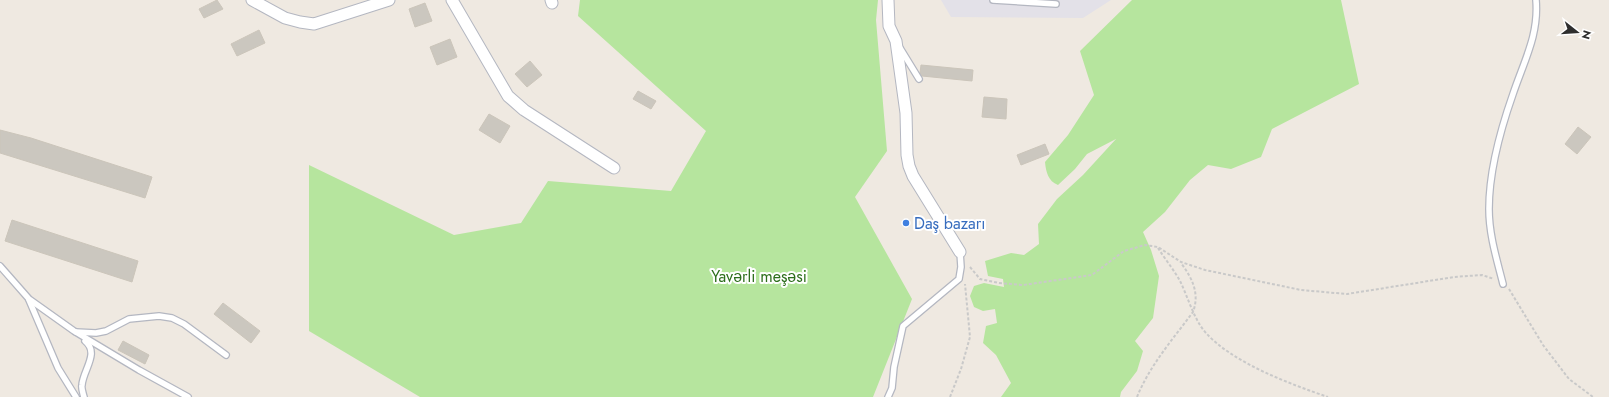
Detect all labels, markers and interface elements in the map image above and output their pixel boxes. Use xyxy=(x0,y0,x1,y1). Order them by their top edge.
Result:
north arrow xyxy=(1557,12,1597,52)
text: N xyxy=(1578,28,1595,41)
place label: Daş bazarı xyxy=(914,212,985,235)
marker: Daş bazarı xyxy=(901,218,911,228)
park label: Yavərli meşəsi xyxy=(711,265,807,288)

